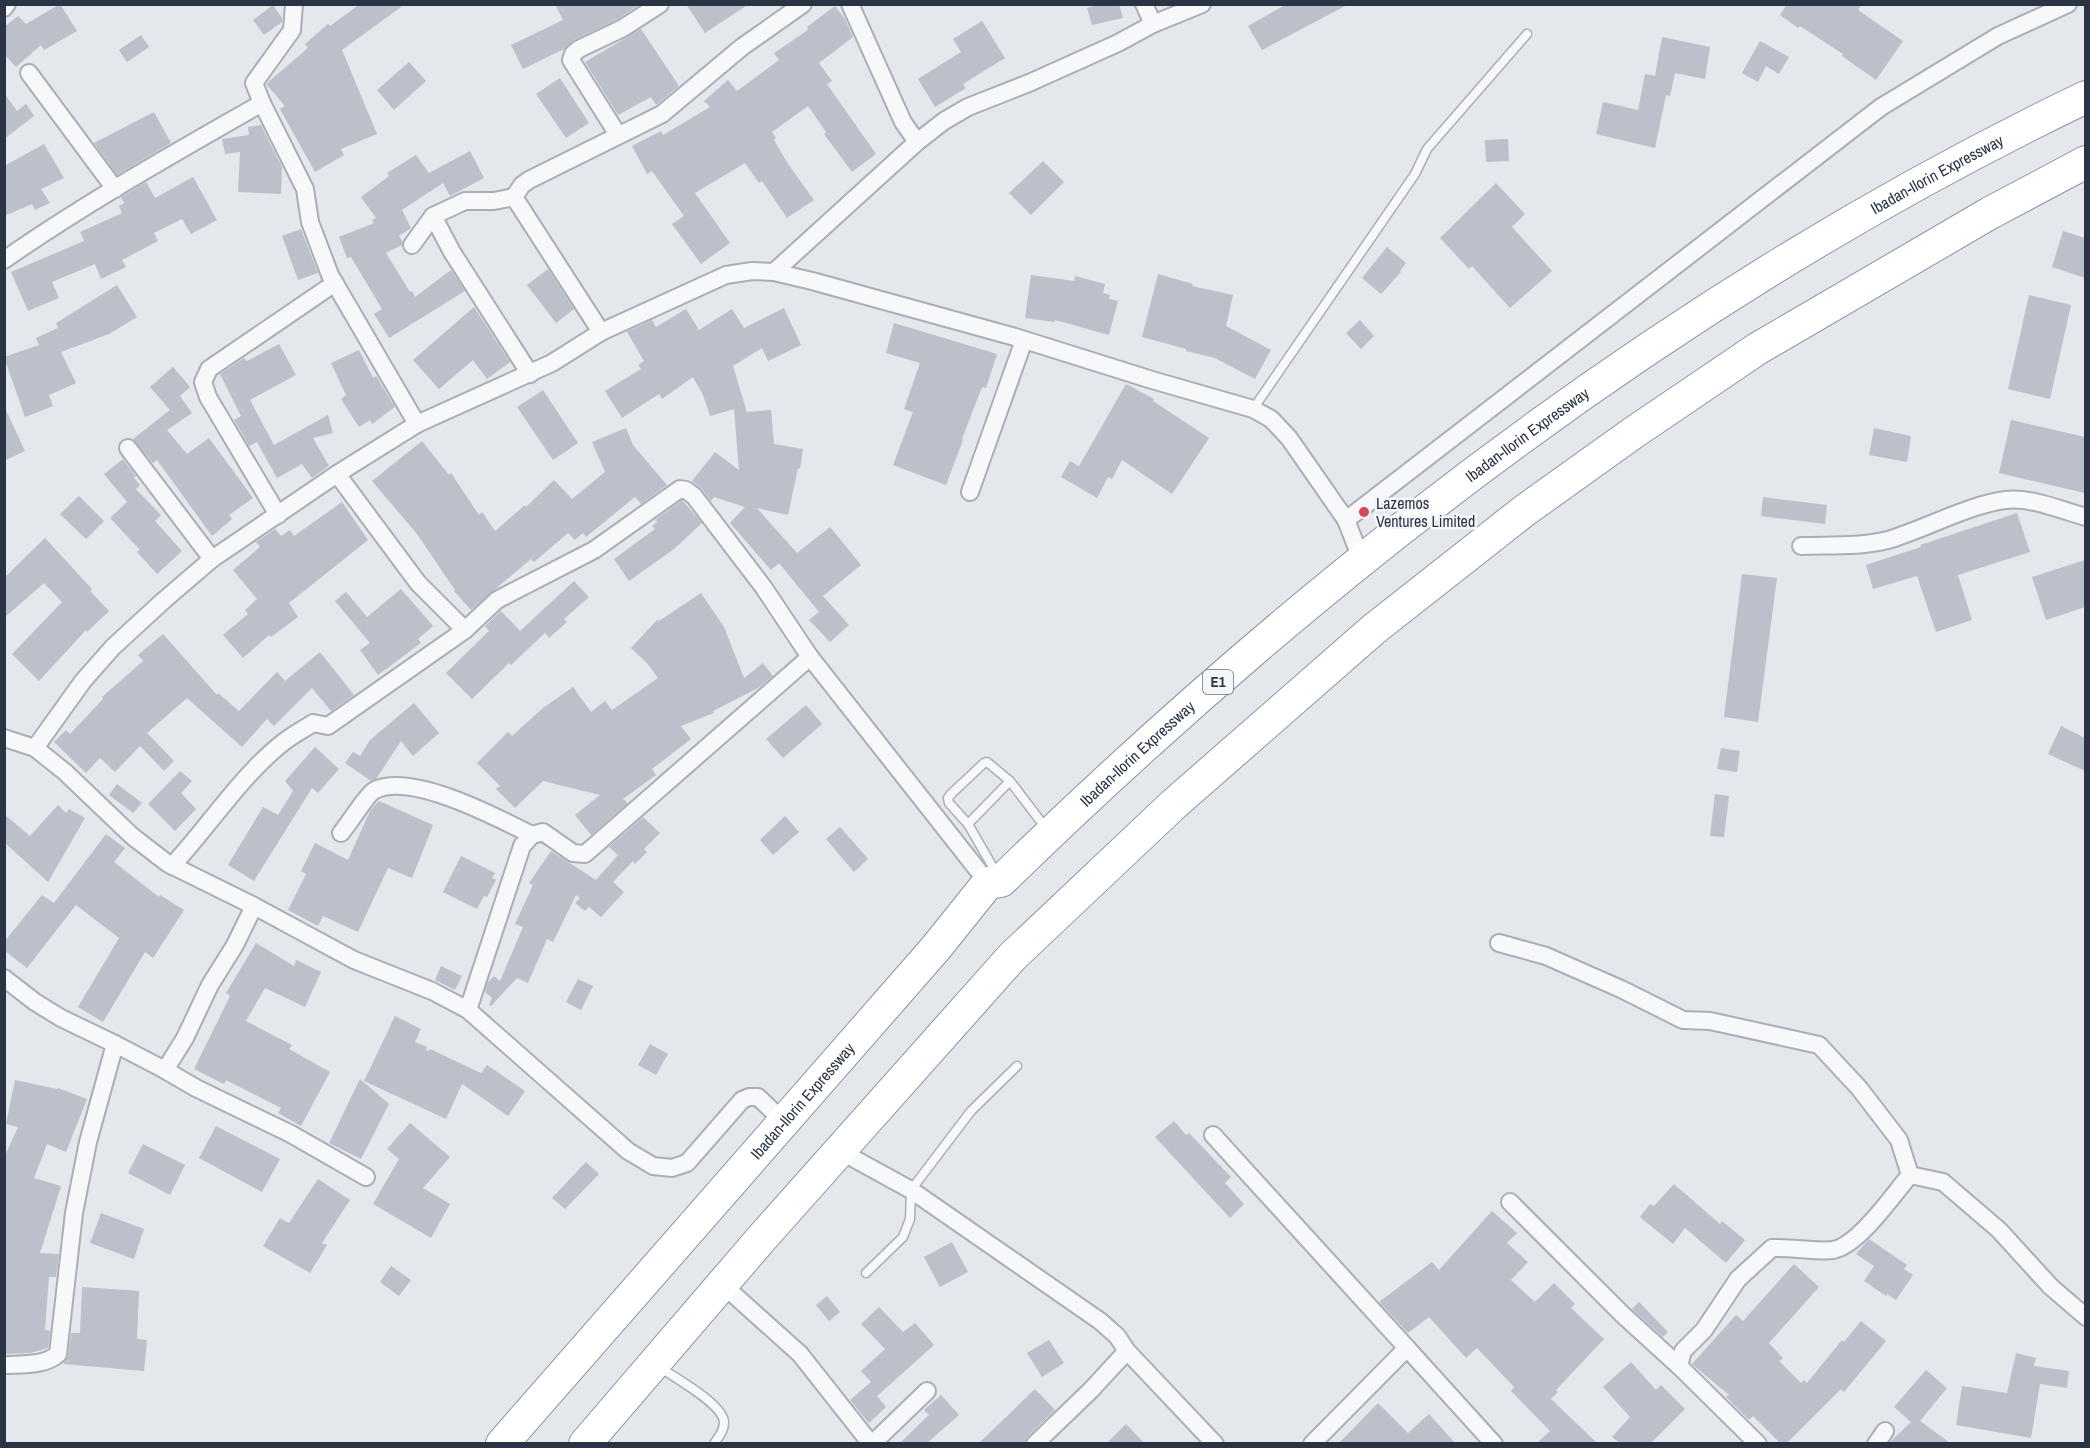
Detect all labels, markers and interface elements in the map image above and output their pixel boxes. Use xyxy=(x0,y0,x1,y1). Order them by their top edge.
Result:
street label: Ibadan-Ilorin Expressway xyxy=(1866,129,2007,219)
street label: Ibadan-Ilorin Expressway xyxy=(1461,382,1594,487)
place label: Lazemos Ventures Limited xyxy=(1376,492,1475,532)
marker: Lazemos Ventures Limited xyxy=(1357,505,1371,519)
road number: E1 xyxy=(1203,670,1233,694)
street label: Ibadan-Ilorin Expressway xyxy=(1075,695,1200,811)
street label: Ibadan-Ilorin Expressway xyxy=(745,1037,860,1164)

